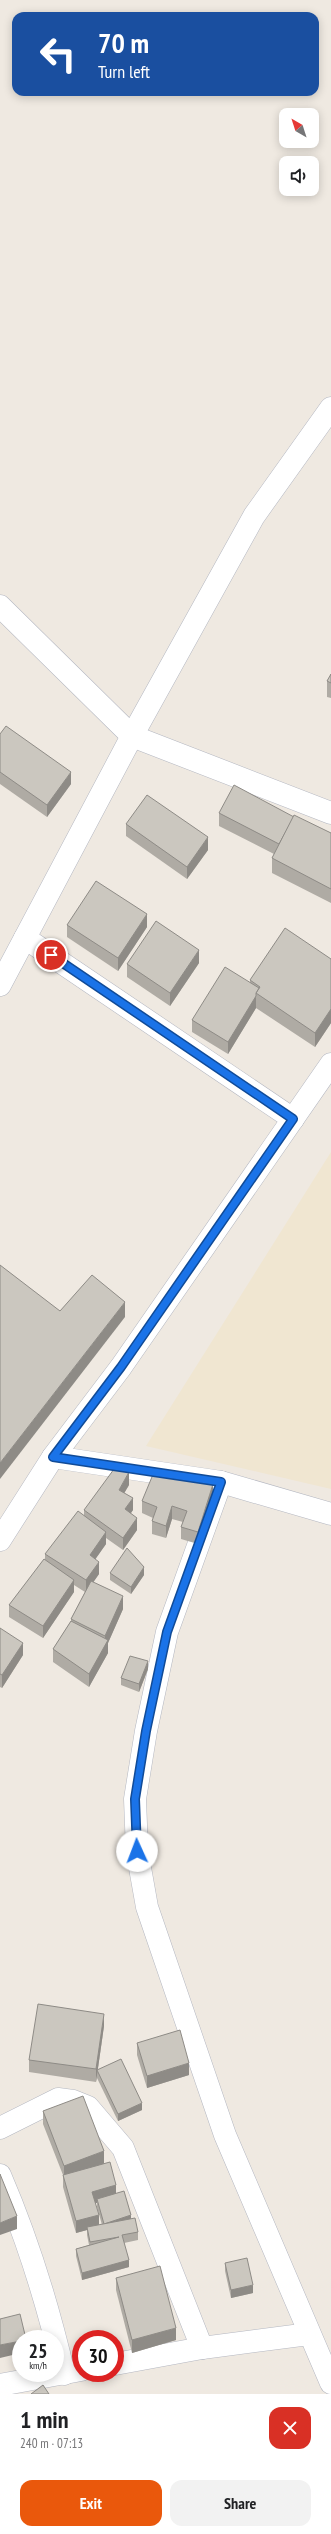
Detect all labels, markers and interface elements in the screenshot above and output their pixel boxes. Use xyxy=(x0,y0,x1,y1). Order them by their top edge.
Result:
text: 70 m xyxy=(98,24,149,61)
icon: left xyxy=(32,28,84,80)
text: Turn left xyxy=(98,60,150,83)
north arrow xyxy=(279,108,319,148)
map controls xyxy=(279,108,319,196)
button: sound xyxy=(279,156,319,196)
pin xyxy=(34,938,68,972)
icon: arrive xyxy=(40,944,62,966)
position arrow xyxy=(116,1830,158,1872)
speed limit sign: 30 xyxy=(72,2330,124,2382)
text: 25 xyxy=(28,2338,48,2364)
text: km/h xyxy=(29,2359,47,2372)
text: 1 min xyxy=(20,2404,68,2435)
button: close xyxy=(269,2407,311,2449)
text: 240 m · 07:13 xyxy=(20,2435,83,2452)
button: Exit xyxy=(20,2480,162,2526)
button: Share xyxy=(170,2480,311,2526)

